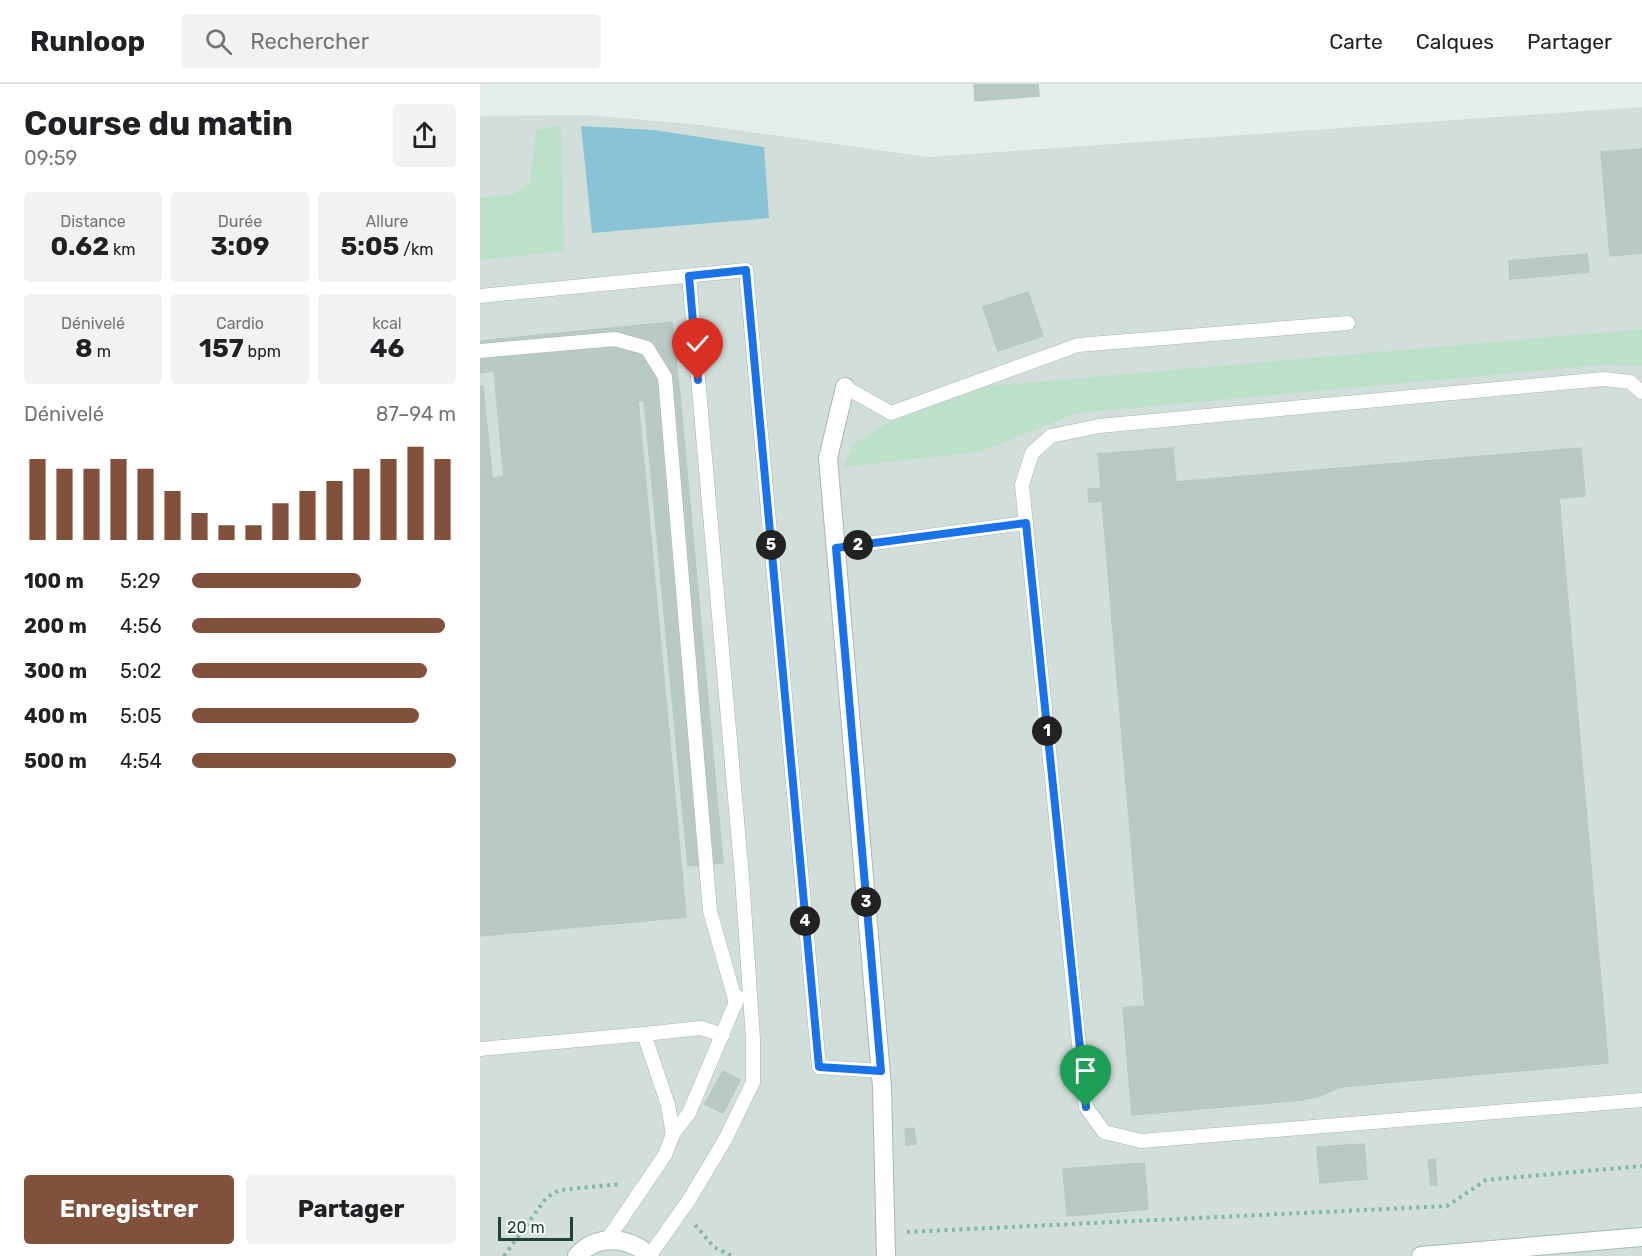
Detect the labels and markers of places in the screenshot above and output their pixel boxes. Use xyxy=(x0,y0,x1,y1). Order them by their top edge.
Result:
pin xyxy=(672,318,723,380)
pin: 5 xyxy=(756,530,786,560)
pin: 2 xyxy=(843,530,873,560)
pin: 1 xyxy=(1032,716,1062,746)
pin: 3 xyxy=(851,887,881,917)
pin: 4 xyxy=(790,906,820,936)
pin xyxy=(1060,1045,1111,1107)

